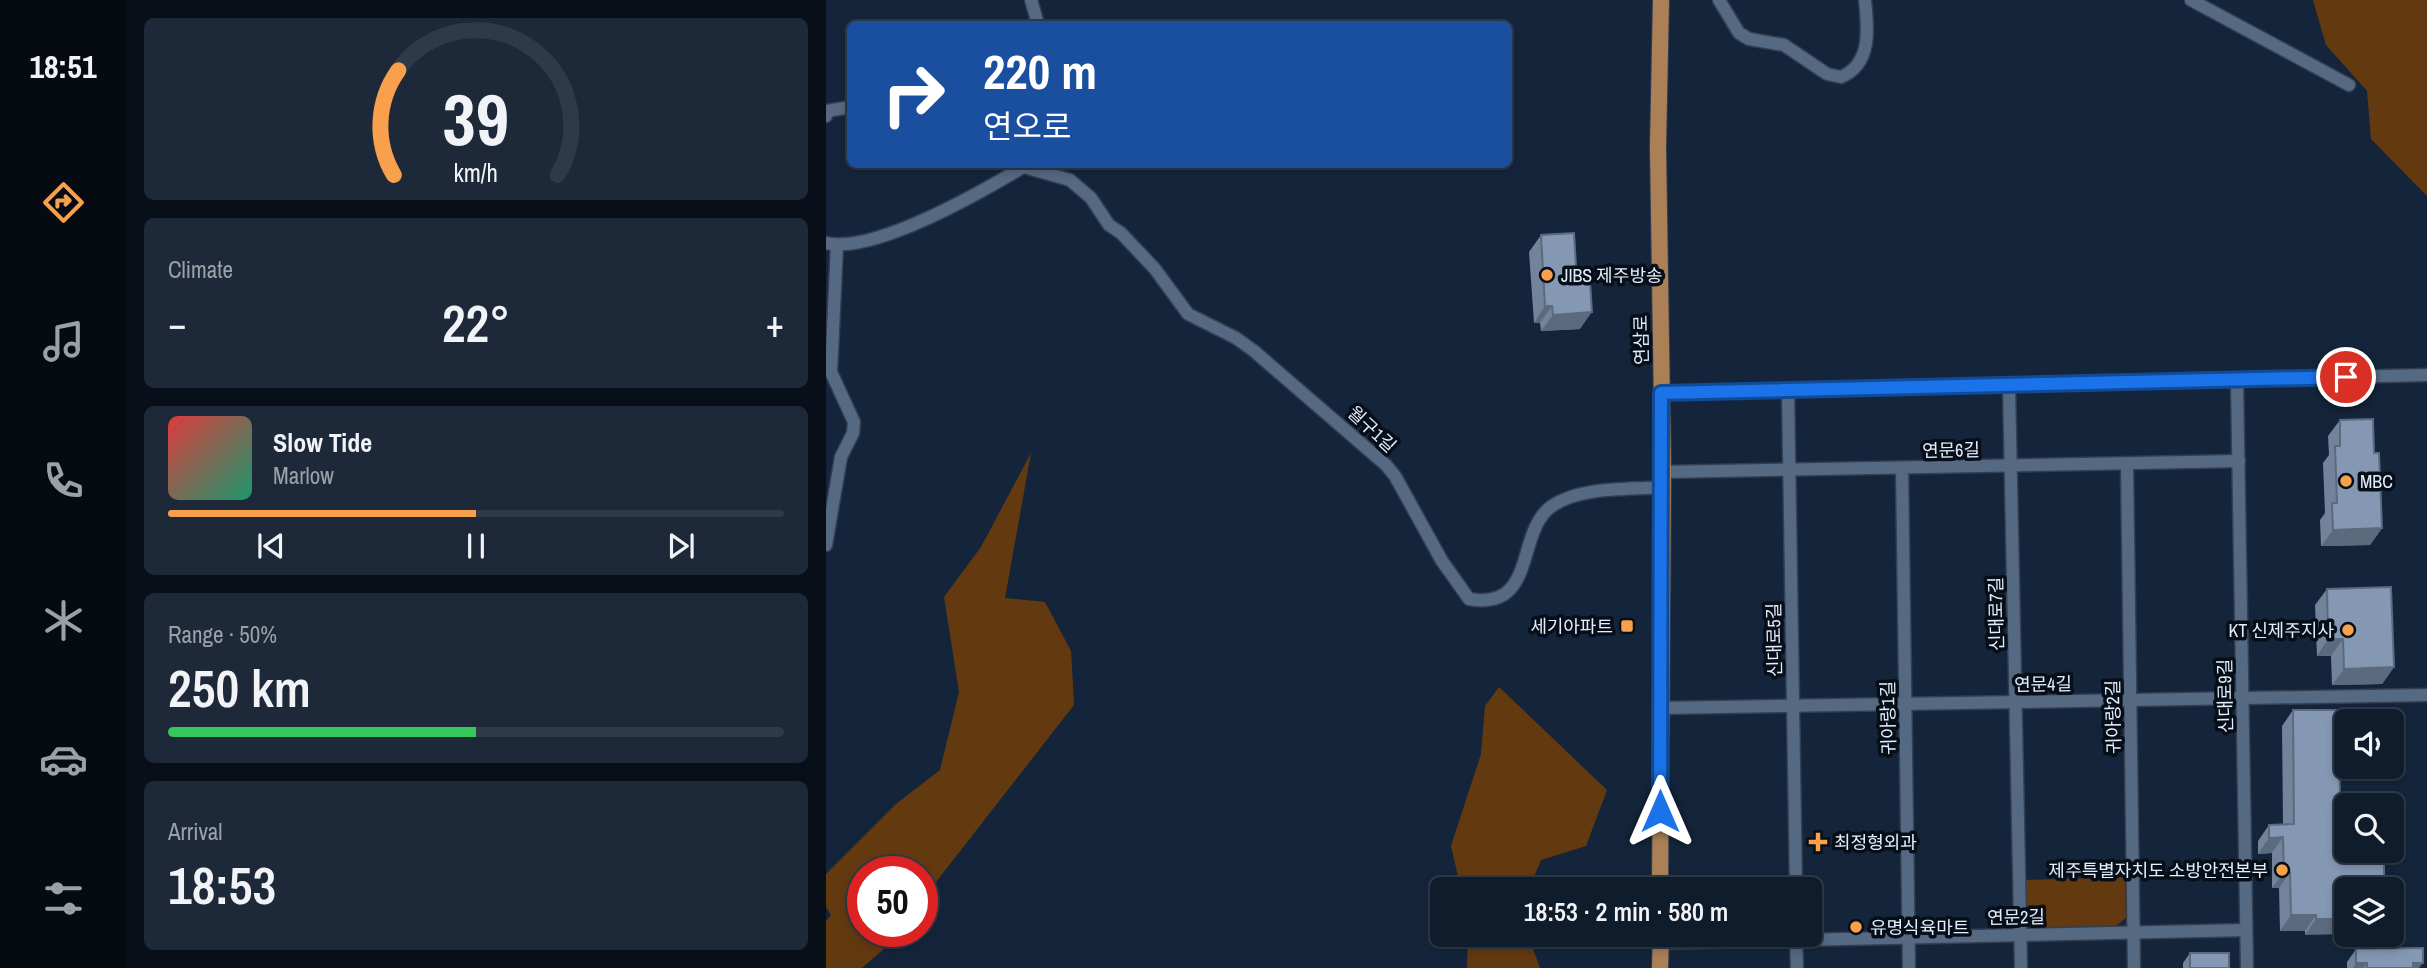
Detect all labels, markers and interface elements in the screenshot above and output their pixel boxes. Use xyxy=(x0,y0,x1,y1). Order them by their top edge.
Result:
text: 220 m xyxy=(983,38,1097,104)
text: 18:51 xyxy=(29,45,97,88)
icon: right xyxy=(868,49,959,140)
text: 39 xyxy=(443,70,509,168)
text: 연오로 xyxy=(983,105,1071,148)
text: km/h xyxy=(454,156,498,190)
icon: directions xyxy=(39,178,88,227)
text: Climate xyxy=(168,254,233,285)
place label: JIBS 제주방송 xyxy=(1561,263,1663,288)
marker: JIBS 제주방송 xyxy=(1539,267,1555,283)
text: 22° xyxy=(442,288,510,358)
text: − xyxy=(168,298,186,349)
text: + xyxy=(766,298,784,349)
street label: 연삼로 xyxy=(1628,315,1654,365)
icon: music xyxy=(39,317,88,366)
pin xyxy=(2316,347,2376,407)
icon: arrive xyxy=(2327,358,2365,396)
street label: 월구1길 xyxy=(1342,400,1402,458)
text: Slow Tide xyxy=(273,425,372,460)
street label: 연문6길 xyxy=(1922,437,1980,463)
icon: phone xyxy=(39,456,88,505)
text: Marlow xyxy=(273,460,334,491)
place label: MBC xyxy=(2360,469,2393,494)
marker: MBC xyxy=(2338,473,2354,489)
icon: previous xyxy=(252,527,290,565)
icon: pause xyxy=(457,527,495,565)
icon: next xyxy=(662,527,700,565)
street label: 신대로7길 xyxy=(1983,577,2009,651)
icon: climate xyxy=(39,596,88,645)
street label: 신대로5길 xyxy=(1761,603,1787,677)
place label: 세기아파트 xyxy=(1530,614,1613,639)
marker: 세기아파트 xyxy=(1619,618,1635,634)
place label: KT 신제주지사 xyxy=(2228,618,2334,643)
text: Range · 50% xyxy=(168,619,277,650)
marker: KT 신제주지사 xyxy=(2340,622,2356,638)
text: 250 km xyxy=(168,653,311,723)
street label: 신대로9길 xyxy=(2212,659,2238,733)
street label: 연문4길 xyxy=(2014,671,2072,697)
street label: 귀아랑2길 xyxy=(2100,680,2126,754)
street label: 귀아랑1길 xyxy=(1875,681,1901,755)
map controls xyxy=(2334,709,2404,947)
button: sound xyxy=(2334,709,2404,779)
icon: car xyxy=(39,735,88,784)
position arrow xyxy=(1623,774,1697,848)
button: search xyxy=(2334,793,2404,863)
text: Arrival xyxy=(168,816,223,847)
place label: 최정형외과 xyxy=(1834,830,1917,855)
marker: 최정형외과 xyxy=(1808,832,1828,852)
text: 18:53 xyxy=(168,850,276,920)
speed limit sign: 50 xyxy=(847,856,938,947)
place label: 제주특별자치도 소방안전본부 xyxy=(2049,858,2268,883)
marker: 제주특별자치도 소방안전본부 xyxy=(2274,862,2290,878)
icon: filters xyxy=(39,874,88,923)
button: layers xyxy=(2334,877,2404,947)
text: 18:53 · 2 min · 580 m xyxy=(1524,894,1728,929)
street label: 연문2길 xyxy=(1987,904,2045,930)
place label: 유명식육마트 xyxy=(1870,915,1969,940)
marker: 유명식육마트 xyxy=(1848,919,1864,935)

